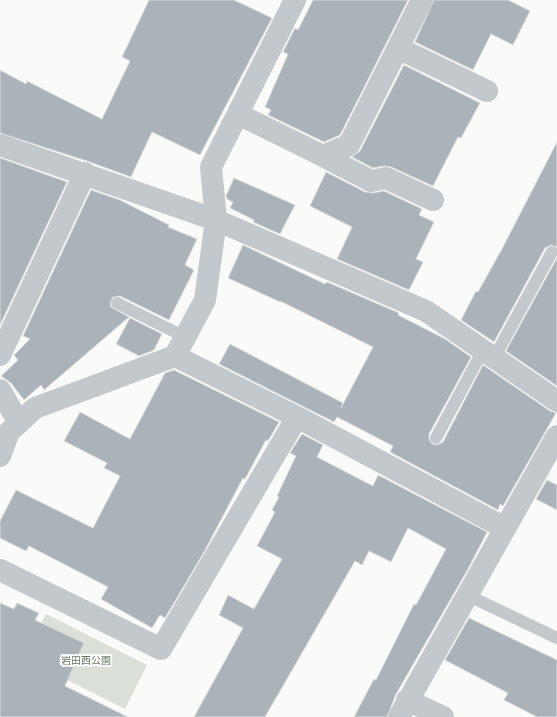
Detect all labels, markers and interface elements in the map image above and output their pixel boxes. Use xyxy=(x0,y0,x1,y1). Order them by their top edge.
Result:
park label: 岩田西公園 xyxy=(61,655,111,667)

